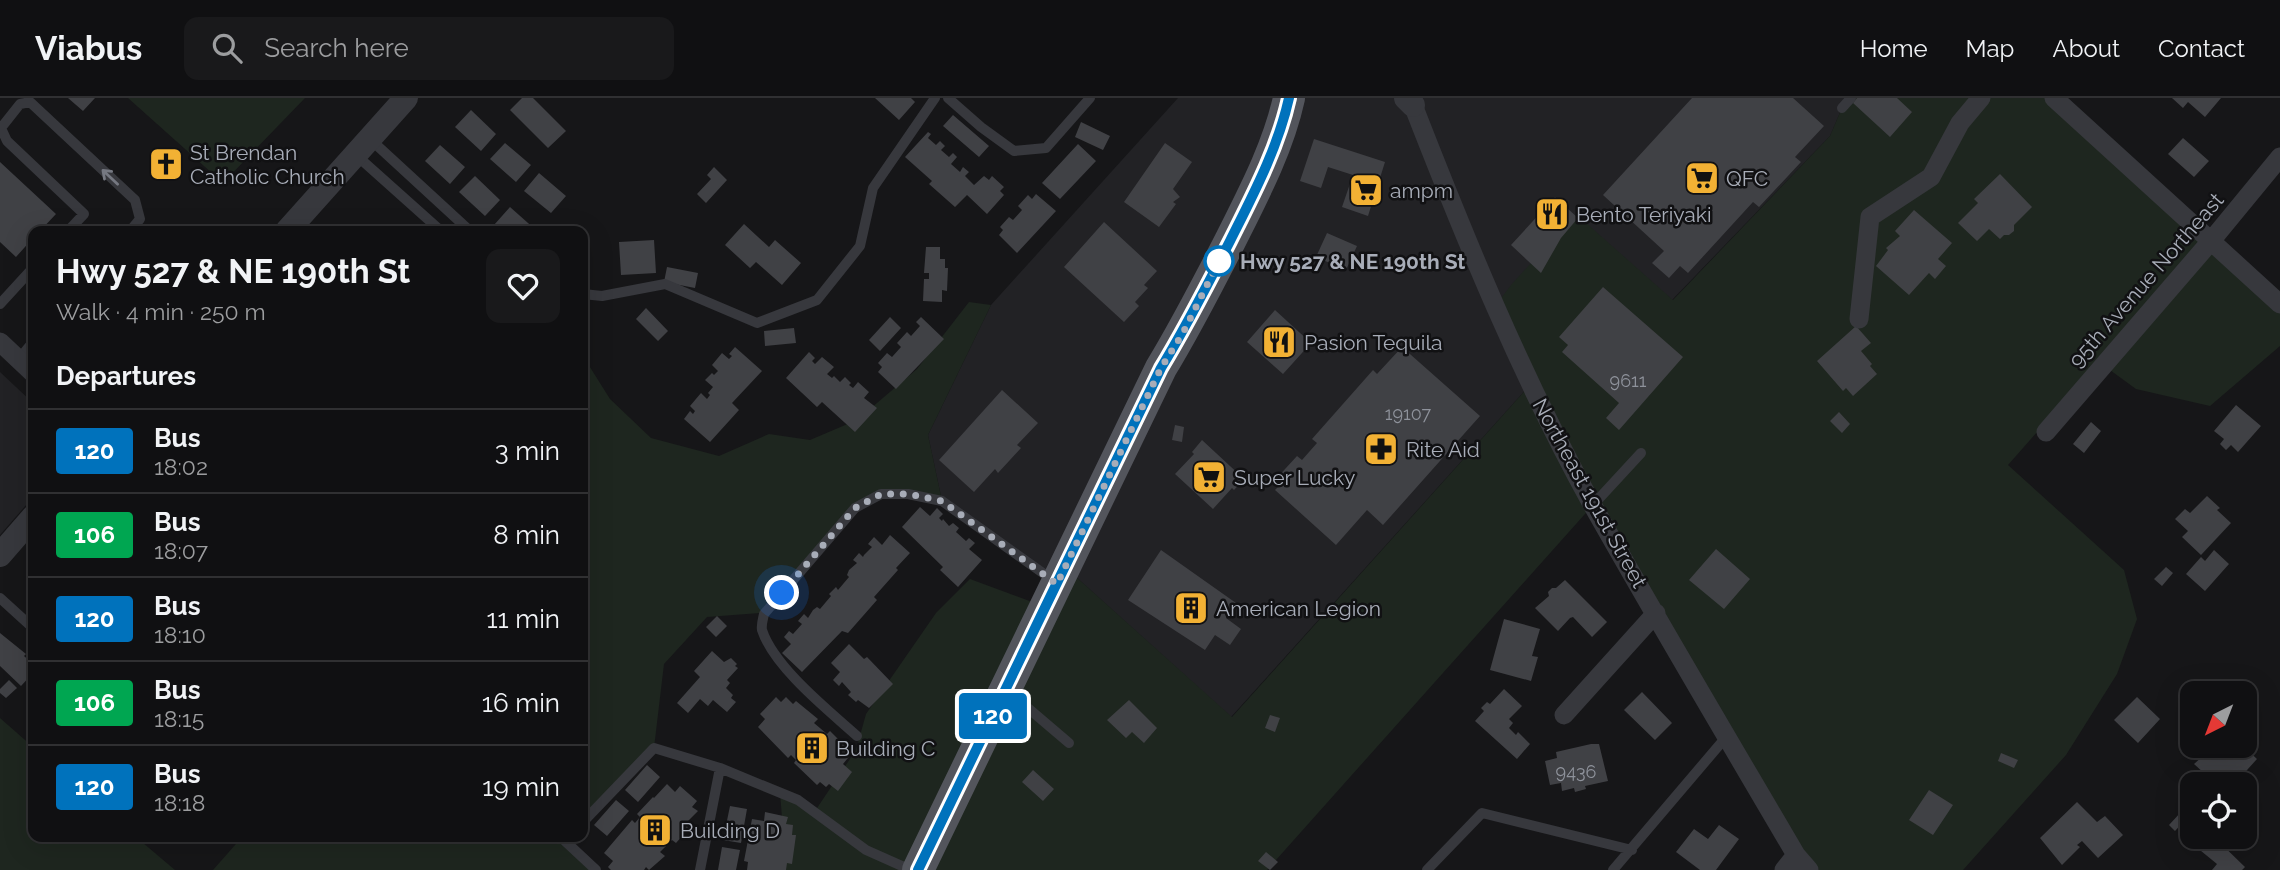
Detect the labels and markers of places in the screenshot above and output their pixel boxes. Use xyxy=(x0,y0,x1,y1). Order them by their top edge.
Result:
place label: St Brendan Catholic Church xyxy=(190,140,345,189)
church icon: St Brendan Catholic Church xyxy=(147,145,185,183)
supermarket icon: QFC xyxy=(1683,159,1721,197)
place label: QFC xyxy=(1726,166,1768,191)
supermarket icon: ampm xyxy=(1347,171,1385,209)
place label: ampm xyxy=(1390,178,1453,203)
restaurant icon: Bento Teriyaki xyxy=(1533,195,1571,233)
place label: Bento Teriyaki xyxy=(1576,202,1712,227)
marker: Hwy 527 & NE 190th St xyxy=(1204,246,1234,276)
place label: Hwy 527 & NE 190th St xyxy=(1240,249,1465,274)
restaurant icon: Pasion Tequila xyxy=(1260,323,1298,361)
place label: Pasion Tequila xyxy=(1304,330,1443,355)
pharmacy icon: Rite Aid xyxy=(1362,430,1400,468)
place label: Rite Aid xyxy=(1406,437,1480,462)
supermarket icon: Super Lucky xyxy=(1190,458,1228,496)
place label: Super Lucky xyxy=(1234,465,1355,490)
building icon: American Legion xyxy=(1172,589,1210,627)
place label: American Legion xyxy=(1216,596,1381,621)
building icon: Building C xyxy=(793,729,831,767)
place label: Building C xyxy=(836,736,935,761)
building icon: Building D xyxy=(636,811,674,849)
place label: Building D xyxy=(680,818,780,843)

